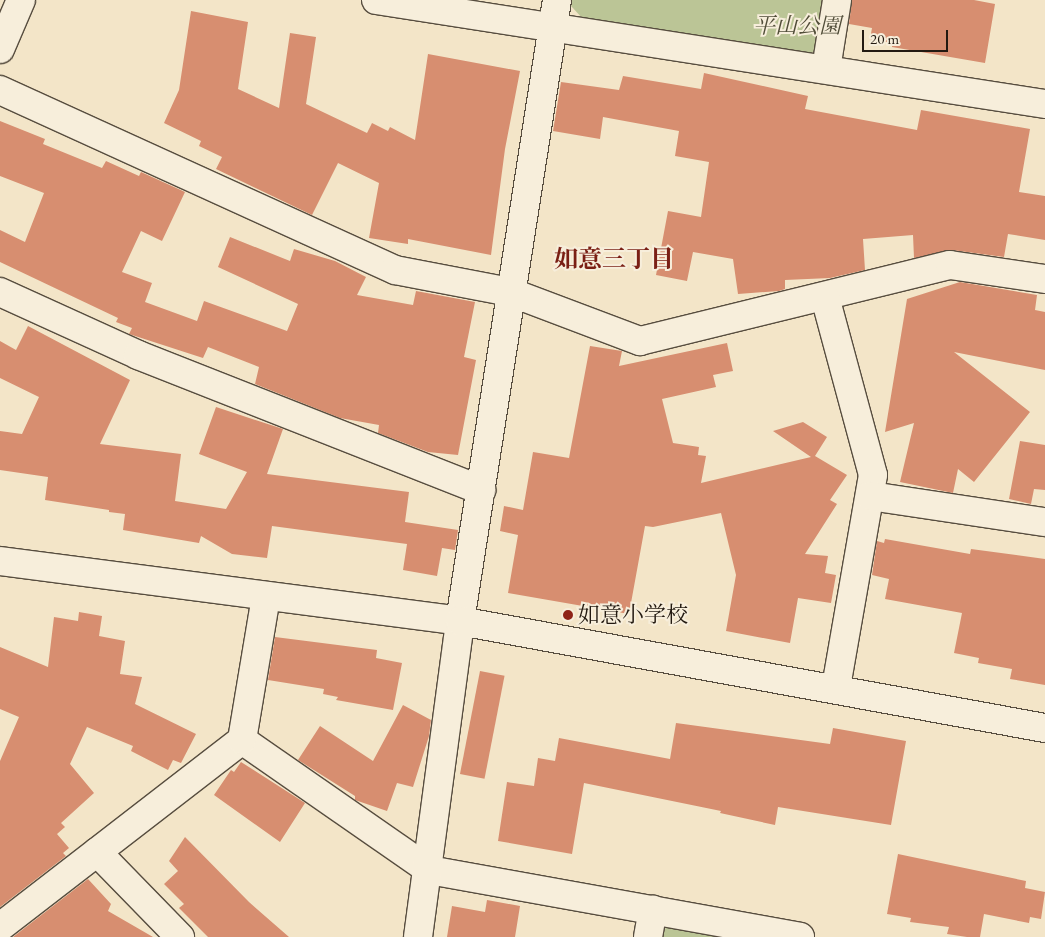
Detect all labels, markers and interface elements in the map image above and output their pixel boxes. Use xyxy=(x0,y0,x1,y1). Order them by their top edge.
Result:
park label: 平山公園 xyxy=(753,13,841,39)
scale bar xyxy=(865,20,951,52)
text: 20 m xyxy=(870,29,899,48)
district label: 如意三丁目 xyxy=(554,245,674,273)
place label: 如意小学校 xyxy=(578,602,688,628)
marker: 如意小学校 xyxy=(562,609,574,621)

